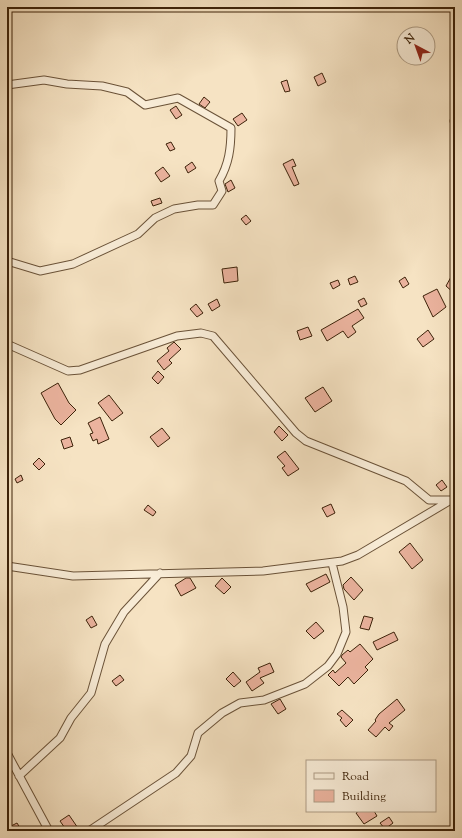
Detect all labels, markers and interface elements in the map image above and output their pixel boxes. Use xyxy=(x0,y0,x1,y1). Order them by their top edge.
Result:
north arrow xyxy=(396,26,436,66)
text: N xyxy=(401,30,419,49)
legend xyxy=(306,760,436,812)
text: Road xyxy=(342,768,369,786)
text: Building xyxy=(342,788,386,806)

